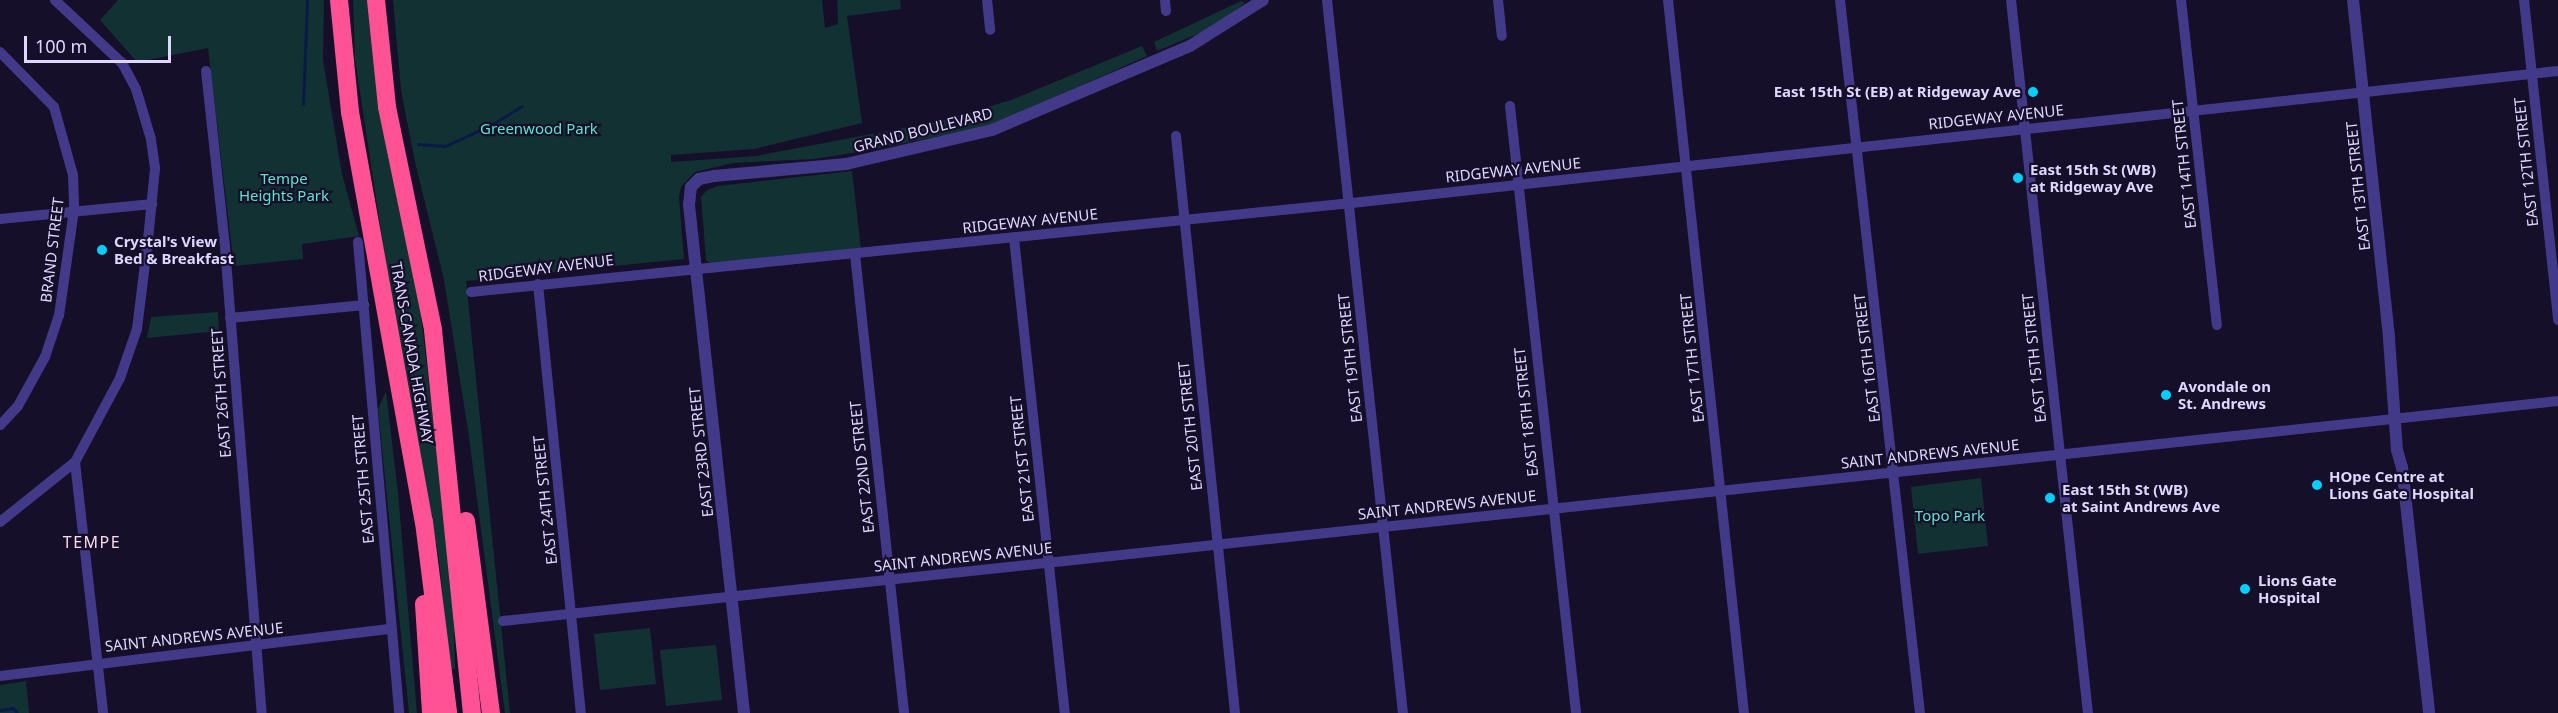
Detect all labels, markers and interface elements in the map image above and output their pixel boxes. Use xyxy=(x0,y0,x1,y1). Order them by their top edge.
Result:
scale bar xyxy=(27,24,174,62)
text: 100 m xyxy=(35,34,87,58)
place label: East 15th St (EB) at Ridgeway Ave xyxy=(1774,83,2021,101)
marker: East 15th St (EB) at Ridgeway Ave xyxy=(2026,85,2040,99)
street label: EAST 12TH STREET xyxy=(2510,96,2542,228)
street label: EAST 14TH STREET xyxy=(2168,98,2200,230)
street label: RIDGEWAY AVENUE xyxy=(1927,101,2065,133)
street label: GRAND BOULEVARD xyxy=(851,104,995,156)
park label: Greenwood Park xyxy=(480,120,598,138)
street label: EAST 13TH STREET xyxy=(2342,120,2374,252)
street label: RIDGEWAY AVENUE xyxy=(1444,154,1582,186)
place label: East 15th St (WB) at Ridgeway Ave xyxy=(2030,160,2156,195)
park label: Tempe Heights Park xyxy=(239,169,329,204)
marker: East 15th St (WB) at Ridgeway Ave xyxy=(2011,171,2025,185)
street label: BRAND STREET xyxy=(37,196,67,304)
street label: RIDGEWAY AVENUE xyxy=(961,205,1099,237)
place label: Crystal's View Bed & Breakfast xyxy=(114,232,234,267)
marker: Crystal's View Bed & Breakfast xyxy=(95,243,109,257)
street label: RIDGEWAY AVENUE xyxy=(477,251,615,285)
street label: TRANS-CANADA HIGHWAY xyxy=(387,261,437,445)
street label: EAST 19TH STREET xyxy=(1334,292,1366,424)
street label: EAST 17TH STREET xyxy=(1676,292,1708,424)
street label: EAST 16TH STREET xyxy=(1850,292,1884,424)
street label: EAST 15TH STREET xyxy=(2018,292,2050,424)
street label: EAST 26TH STREET xyxy=(207,328,235,458)
street label: EAST 18TH STREET xyxy=(1510,346,1542,478)
street label: EAST 20TH STREET xyxy=(1174,360,1206,492)
place label: Avondale on St. Andrews xyxy=(2178,377,2271,412)
street label: EAST 23RD STREET xyxy=(685,386,717,518)
marker: Avondale on St. Andrews xyxy=(2159,388,2173,402)
street label: EAST 21ST STREET xyxy=(1006,395,1038,523)
street label: EAST 22ND STREET xyxy=(846,400,878,534)
street label: EAST 25TH STREET xyxy=(348,414,378,544)
street label: EAST 24TH STREET xyxy=(529,434,561,566)
street label: SAINT ANDREWS AVENUE xyxy=(1840,436,2020,472)
place label: HOpe Centre at Lions Gate Hospital xyxy=(2329,467,2474,502)
marker: HOpe Centre at Lions Gate Hospital xyxy=(2310,478,2324,492)
place label: East 15th St (WB) at Saint Andrews Ave xyxy=(2062,480,2220,515)
street label: SAINT ANDREWS AVENUE xyxy=(1357,487,1537,523)
marker: East 15th St (WB) at Saint Andrews Ave xyxy=(2043,491,2057,505)
park label: Topo Park xyxy=(1915,507,1985,525)
district label: TEMPE xyxy=(63,532,121,552)
street label: SAINT ANDREWS AVENUE xyxy=(873,539,1053,575)
place label: Lions Gate Hospital xyxy=(2258,571,2337,606)
marker: Lions Gate Hospital xyxy=(2236,580,2254,598)
street label: SAINT ANDREWS AVENUE xyxy=(104,619,284,655)

